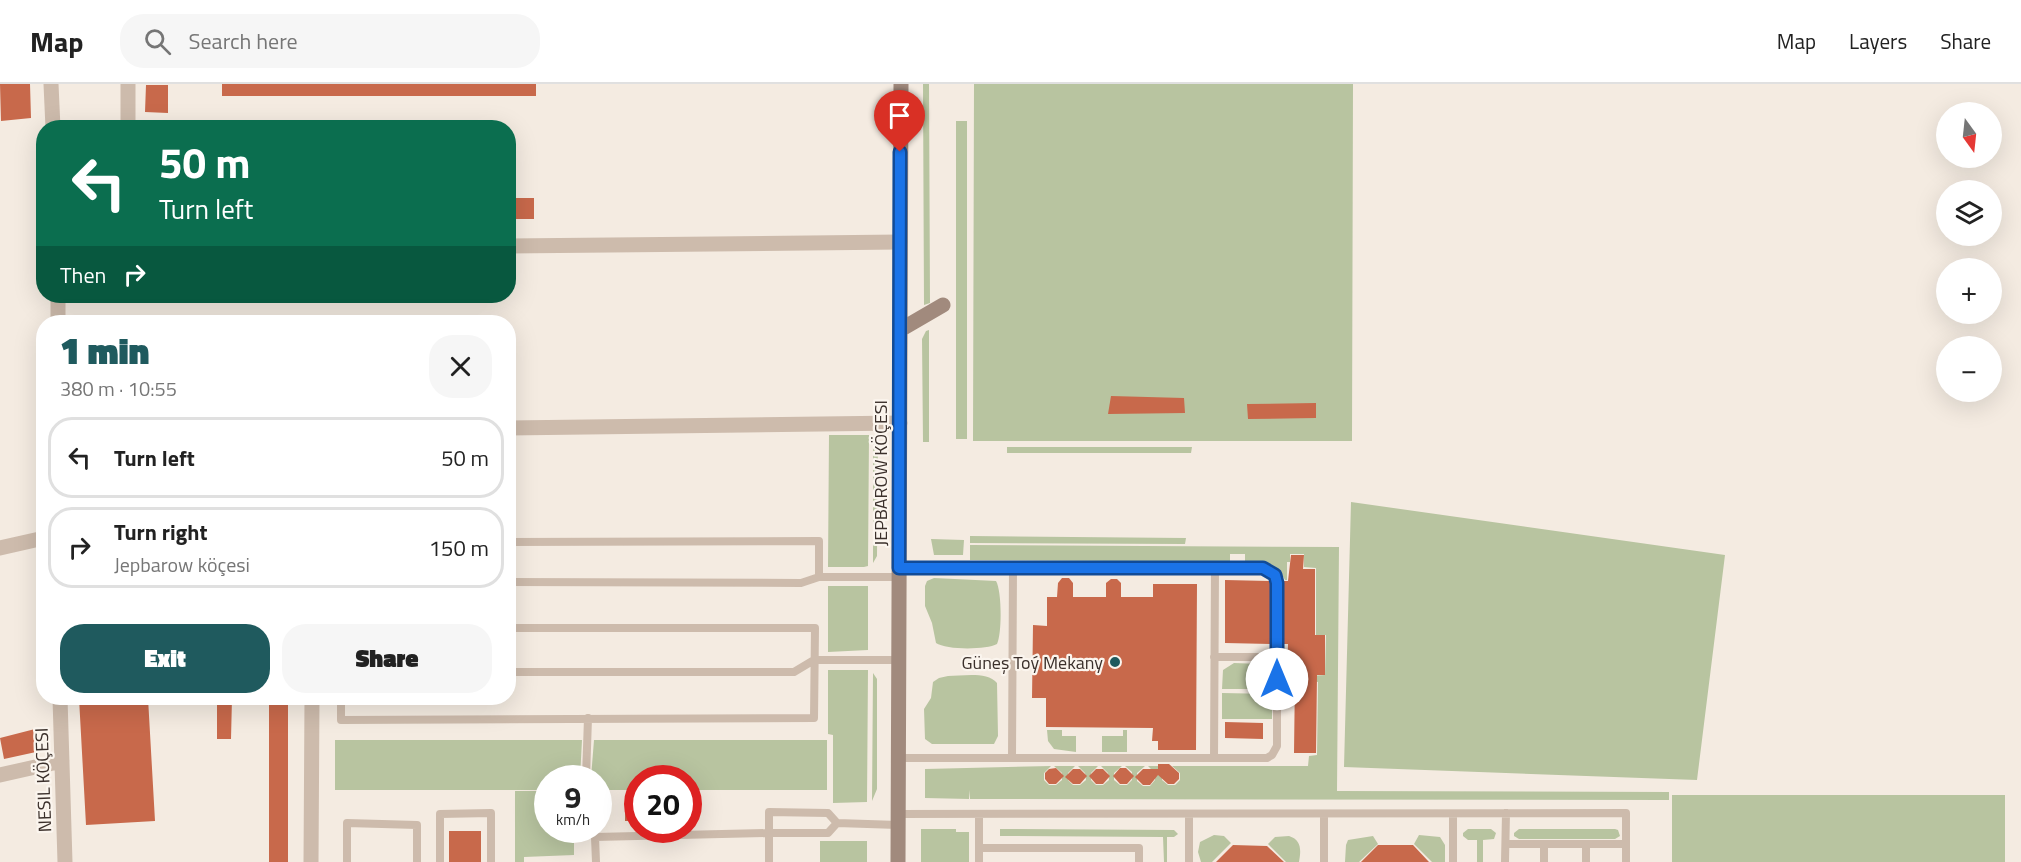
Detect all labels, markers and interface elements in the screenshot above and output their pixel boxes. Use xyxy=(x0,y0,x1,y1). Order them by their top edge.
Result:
search box xyxy=(120,14,540,68)
text: Map xyxy=(30,20,84,63)
text: Search here xyxy=(189,24,298,58)
icon: search xyxy=(141,25,174,58)
text: Map xyxy=(1777,25,1816,57)
text: Layers xyxy=(1849,25,1907,57)
text: Share xyxy=(1940,25,1991,57)
pin xyxy=(874,90,925,152)
icon: arrive xyxy=(883,99,916,132)
north arrow xyxy=(1936,102,2002,168)
map controls xyxy=(1936,102,2002,402)
text: 50 m xyxy=(159,130,251,194)
icon: left xyxy=(60,144,138,222)
button: layers xyxy=(1936,180,2002,246)
text: Turn left xyxy=(159,188,253,229)
text: Then xyxy=(60,258,106,292)
icon: right xyxy=(118,258,151,291)
button: + xyxy=(1936,258,2002,324)
text: 1 min xyxy=(60,323,149,378)
button: close xyxy=(429,335,492,398)
button: − xyxy=(1936,336,2002,402)
text: 380 m · 10:55 xyxy=(60,373,177,404)
street label: JEPBAROW KÖÇESI xyxy=(867,400,894,546)
icon: left xyxy=(63,441,96,474)
text: Turn left xyxy=(114,441,195,475)
text: 50 m xyxy=(441,441,489,475)
text: Turn right xyxy=(114,515,208,549)
icon: right xyxy=(63,531,96,564)
text: 150 m xyxy=(429,531,489,565)
text: Jepbarow köçesi xyxy=(114,549,250,580)
button: Exit xyxy=(60,624,270,693)
button: Share xyxy=(282,624,492,693)
position arrow xyxy=(1245,647,1309,711)
place label: Güneş Toý Mekany xyxy=(962,649,1103,676)
marker: Güneş Toý Mekany xyxy=(1108,655,1122,669)
street label: NESIL KÖÇESI xyxy=(28,727,58,833)
speed limit sign: 20 xyxy=(624,765,702,843)
text: 9 xyxy=(565,774,581,820)
text: km/h xyxy=(556,808,590,831)

